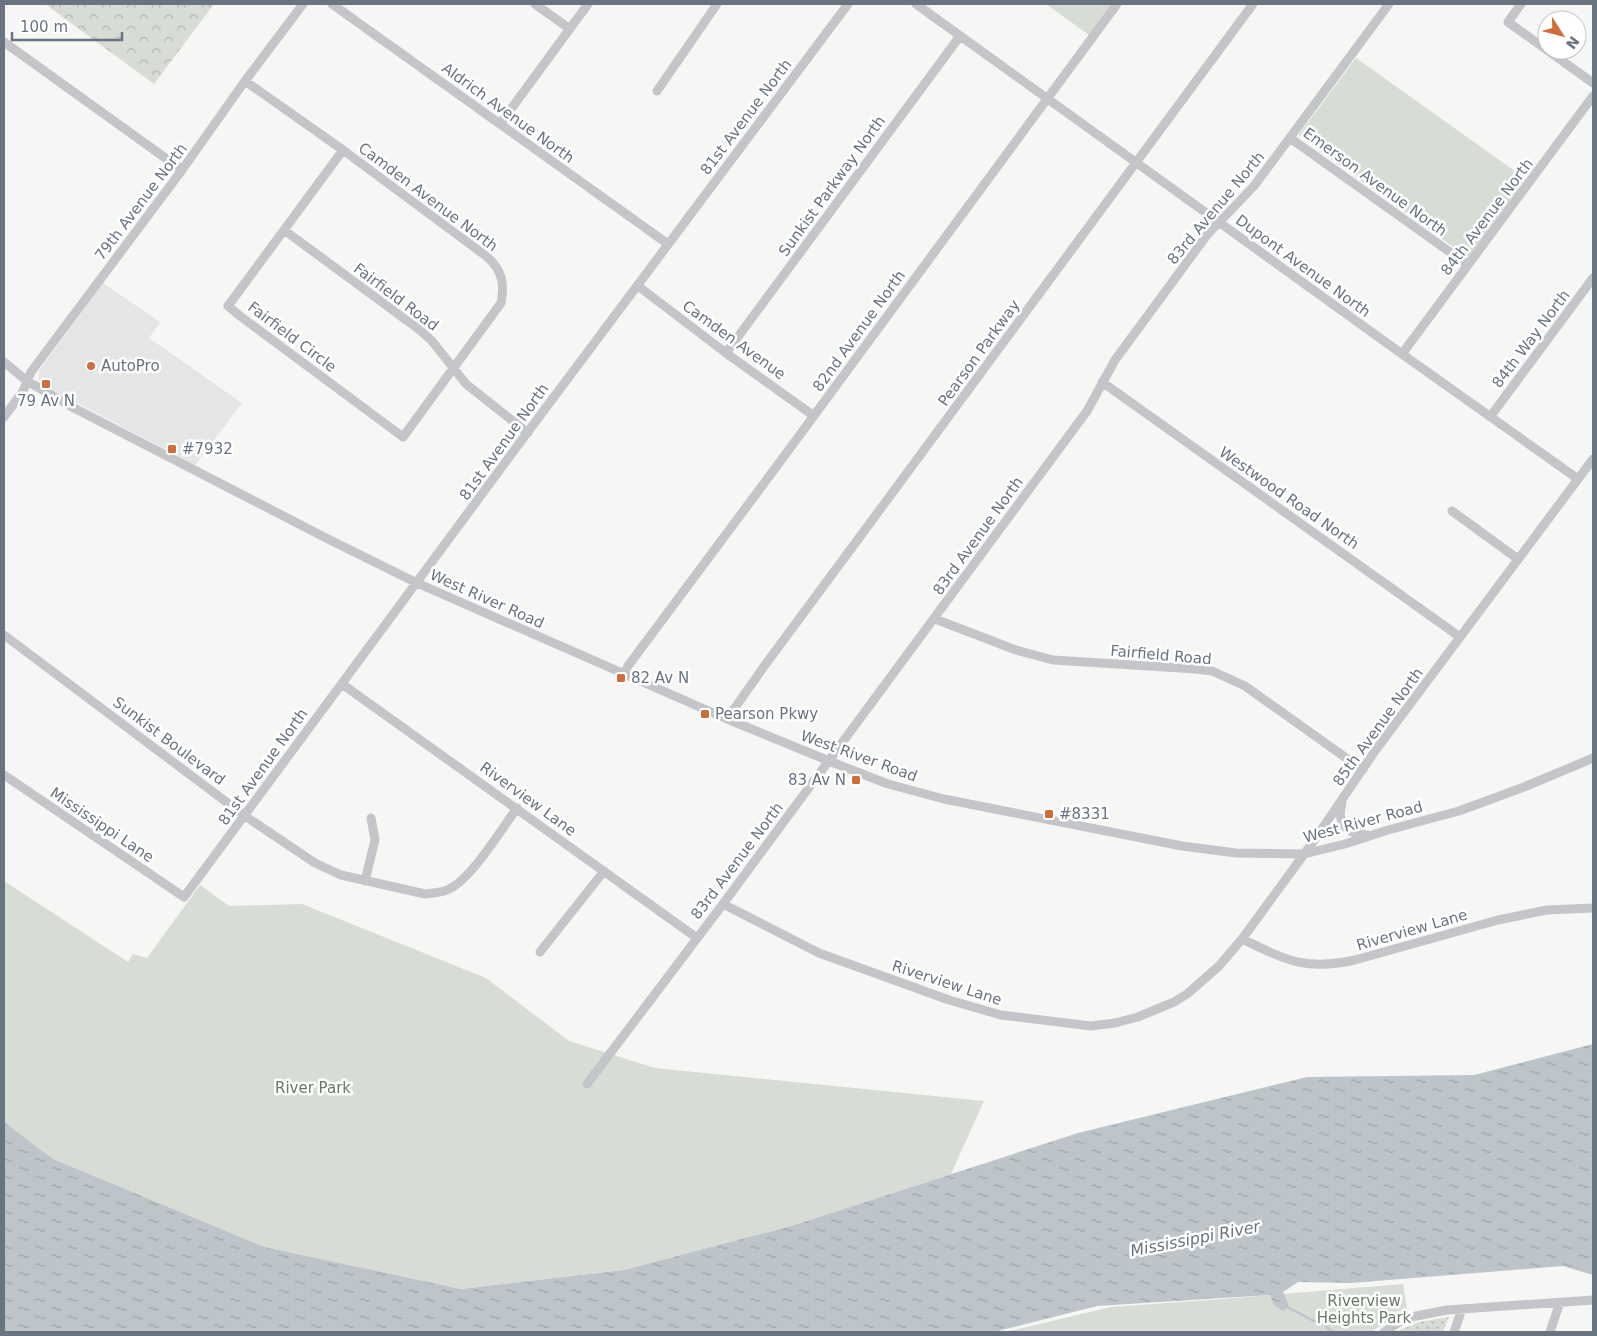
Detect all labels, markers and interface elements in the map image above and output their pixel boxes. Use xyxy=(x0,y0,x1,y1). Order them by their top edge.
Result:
scale bar xyxy=(12,10,122,42)
north arrow xyxy=(1537,10,1587,60)
text: 100 m xyxy=(20,18,68,36)
text: N xyxy=(1563,33,1582,52)
street label: 81st Avenue North xyxy=(697,56,795,178)
street label: Aldrich Avenue North xyxy=(438,59,578,167)
street label: Sunkist Parkway North xyxy=(775,112,889,260)
street label: Emerson Avenue North xyxy=(1300,124,1450,240)
street label: Camden Avenue North xyxy=(355,139,501,255)
street label: 79th Avenue North xyxy=(91,140,191,264)
street label: 83rd Avenue North xyxy=(1164,148,1268,268)
street label: 84th Avenue North xyxy=(1437,155,1537,279)
street label: Dupont Avenue North xyxy=(1232,211,1374,321)
street label: Fairfield Road xyxy=(350,259,442,335)
street label: 82nd Avenue North xyxy=(809,267,909,395)
street label: 84th Way North xyxy=(1488,287,1574,391)
street label: Pearson Parkway xyxy=(934,296,1024,410)
street label: Camden Avenue xyxy=(679,297,789,383)
street label: Fairfield Circle xyxy=(244,298,340,376)
place label: AutoPro xyxy=(101,357,160,375)
marker: AutoPro xyxy=(85,360,97,372)
marker: 79 Av N xyxy=(40,378,52,390)
street label: 81st Avenue North xyxy=(456,380,552,504)
place label: 79 Av N xyxy=(17,392,75,410)
place label: #7932 xyxy=(182,440,233,458)
marker: #7932 xyxy=(166,443,178,455)
street label: Westwood Road North xyxy=(1216,443,1362,553)
street label: 83rd Avenue North xyxy=(929,473,1027,599)
street label: West River Road xyxy=(427,566,547,632)
street label: Fairfield Road xyxy=(1110,642,1212,668)
street label: 85th Avenue North xyxy=(1329,664,1427,790)
place label: 82 Av N xyxy=(631,669,689,687)
marker: 82 Av N xyxy=(615,672,627,684)
street label: Sunkist Boulevard xyxy=(109,693,229,789)
street label: 81st Avenue North xyxy=(215,705,311,829)
place label: Pearson Pkwy xyxy=(715,705,818,723)
marker: Pearson Pkwy xyxy=(699,708,711,720)
street label: West River Road xyxy=(798,727,920,785)
street label: Riverview Lane xyxy=(476,758,580,840)
place label: 83 Av N xyxy=(788,771,846,789)
marker: 83 Av N xyxy=(850,774,862,786)
street label: Mississippi Lane xyxy=(47,784,157,866)
street label: West River Road xyxy=(1301,797,1425,847)
street label: 83rd Avenue North xyxy=(687,799,787,923)
place label: #8331 xyxy=(1059,805,1110,823)
marker: #8331 xyxy=(1043,808,1055,820)
street label: Riverview Lane xyxy=(1355,906,1469,954)
street label: Riverview Lane xyxy=(890,957,1004,1009)
park label: River Park xyxy=(275,1079,351,1097)
water label: Mississippi River xyxy=(1129,1216,1263,1260)
park label: Riverview Heights Park xyxy=(1317,1292,1412,1327)

